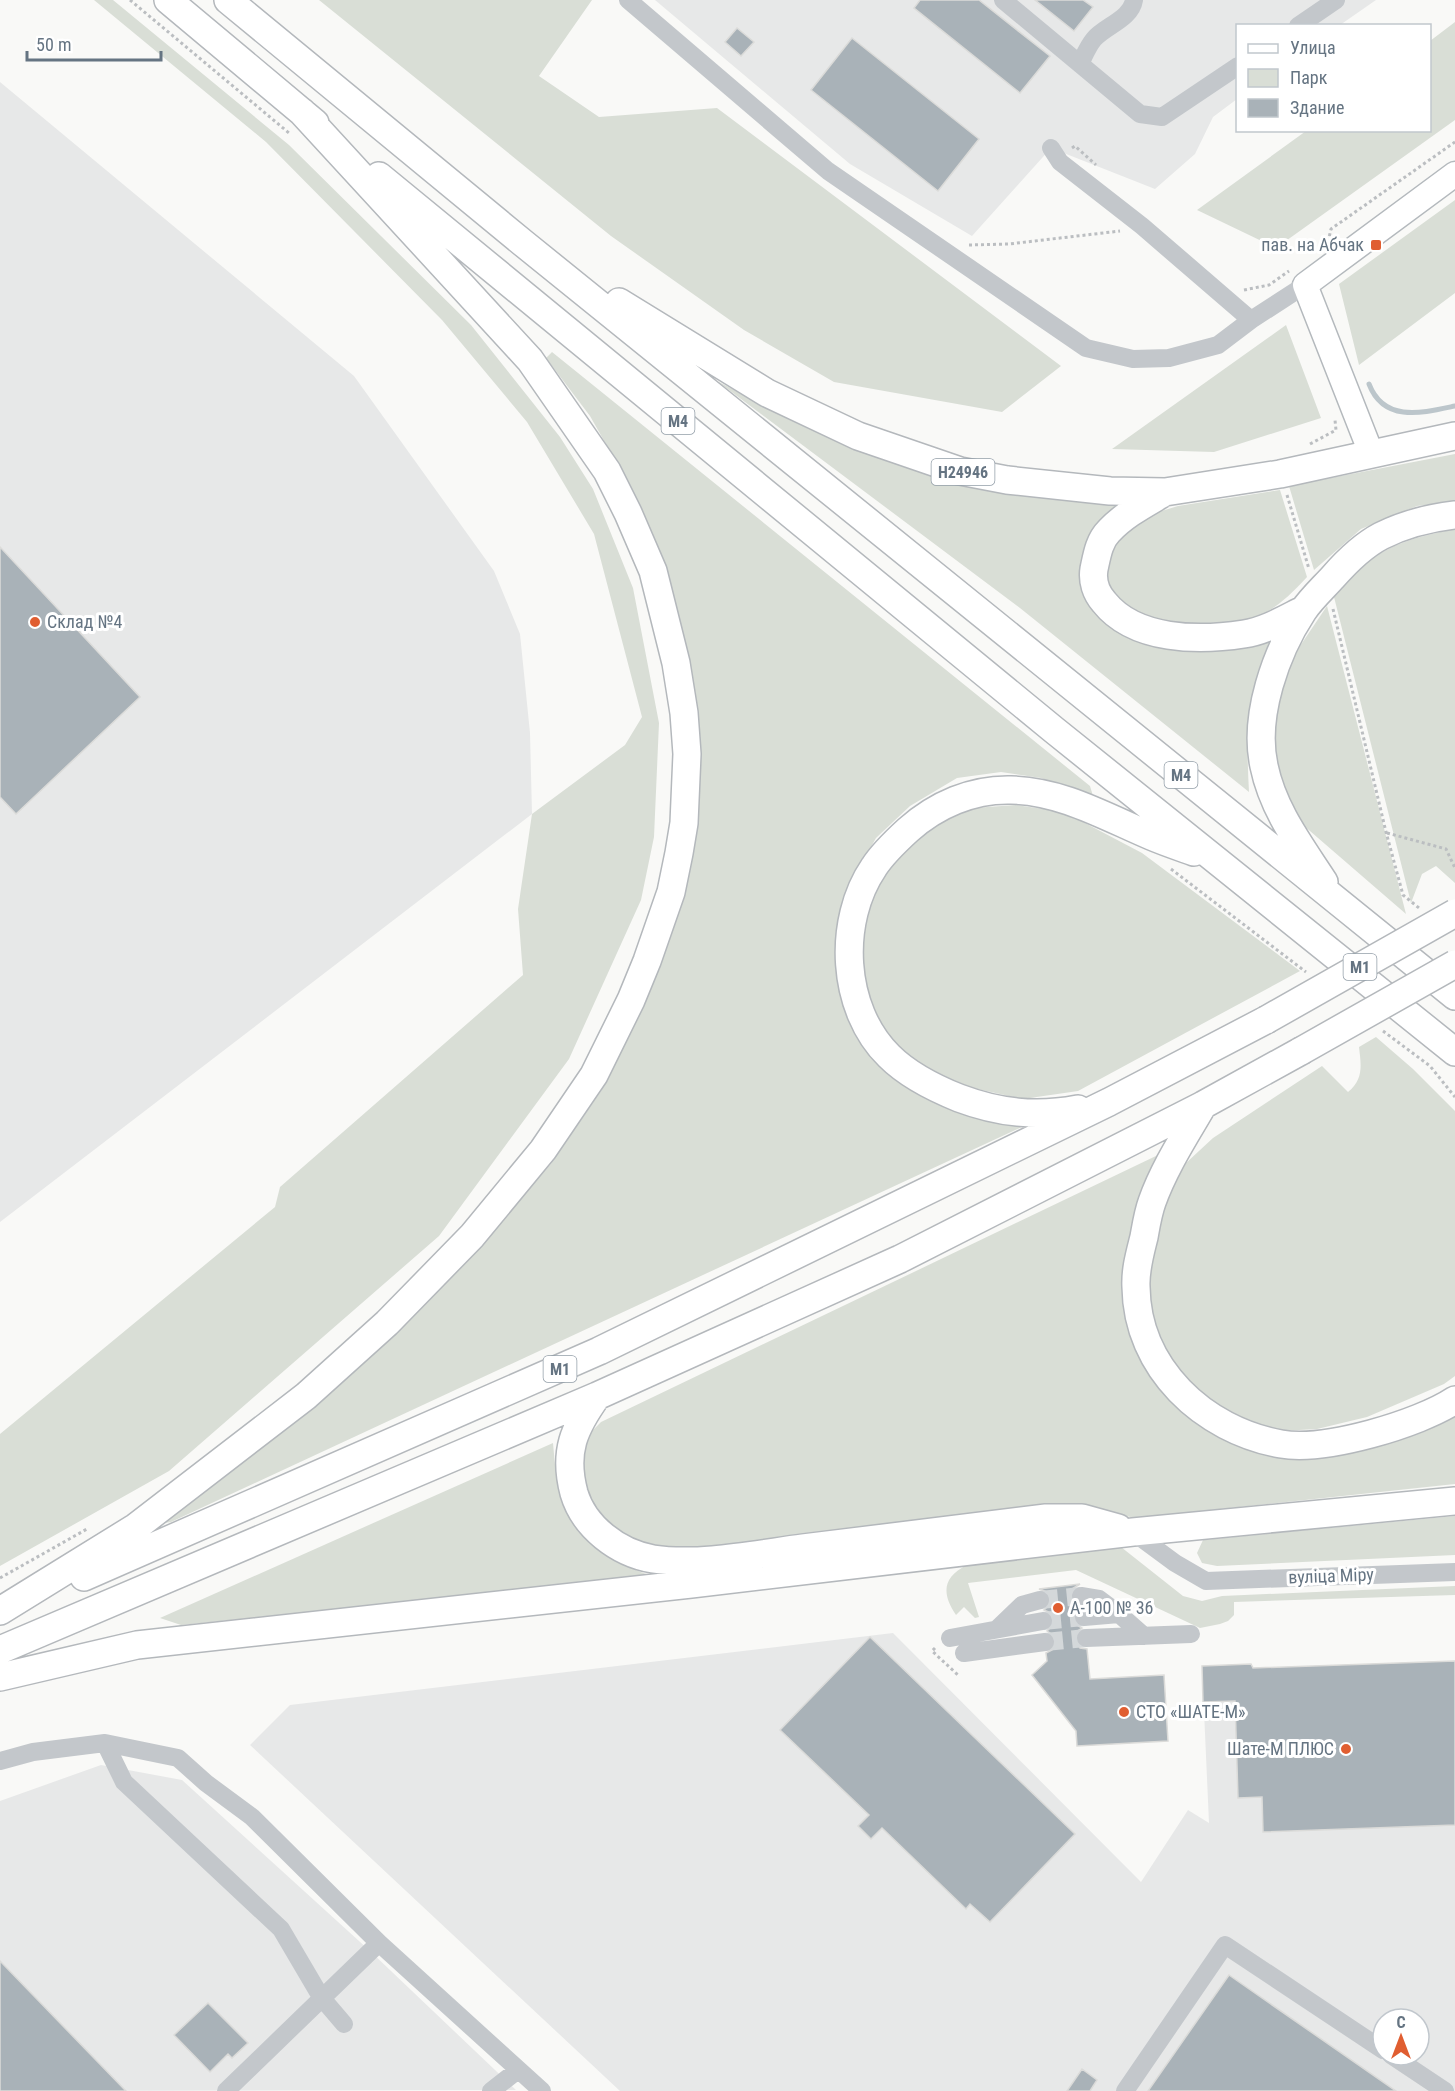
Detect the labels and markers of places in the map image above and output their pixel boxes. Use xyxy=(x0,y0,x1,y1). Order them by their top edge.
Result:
place label: пав. на Абчак xyxy=(1261,234,1364,255)
marker: пав. на Абчак xyxy=(1369,238,1383,252)
place label: Склад №4 xyxy=(47,611,122,632)
marker: Склад №4 xyxy=(28,615,42,629)
place label: А-100 № 36 xyxy=(1070,1597,1154,1618)
marker: А-100 № 36 xyxy=(1051,1601,1065,1615)
place label: СТО «ШАТЕ-М» xyxy=(1136,1701,1246,1722)
marker: СТО «ШАТЕ-М» xyxy=(1117,1705,1131,1719)
place label: Шате-М ПЛЮС xyxy=(1227,1738,1334,1759)
marker: Шате-М ПЛЮС xyxy=(1339,1742,1353,1756)

